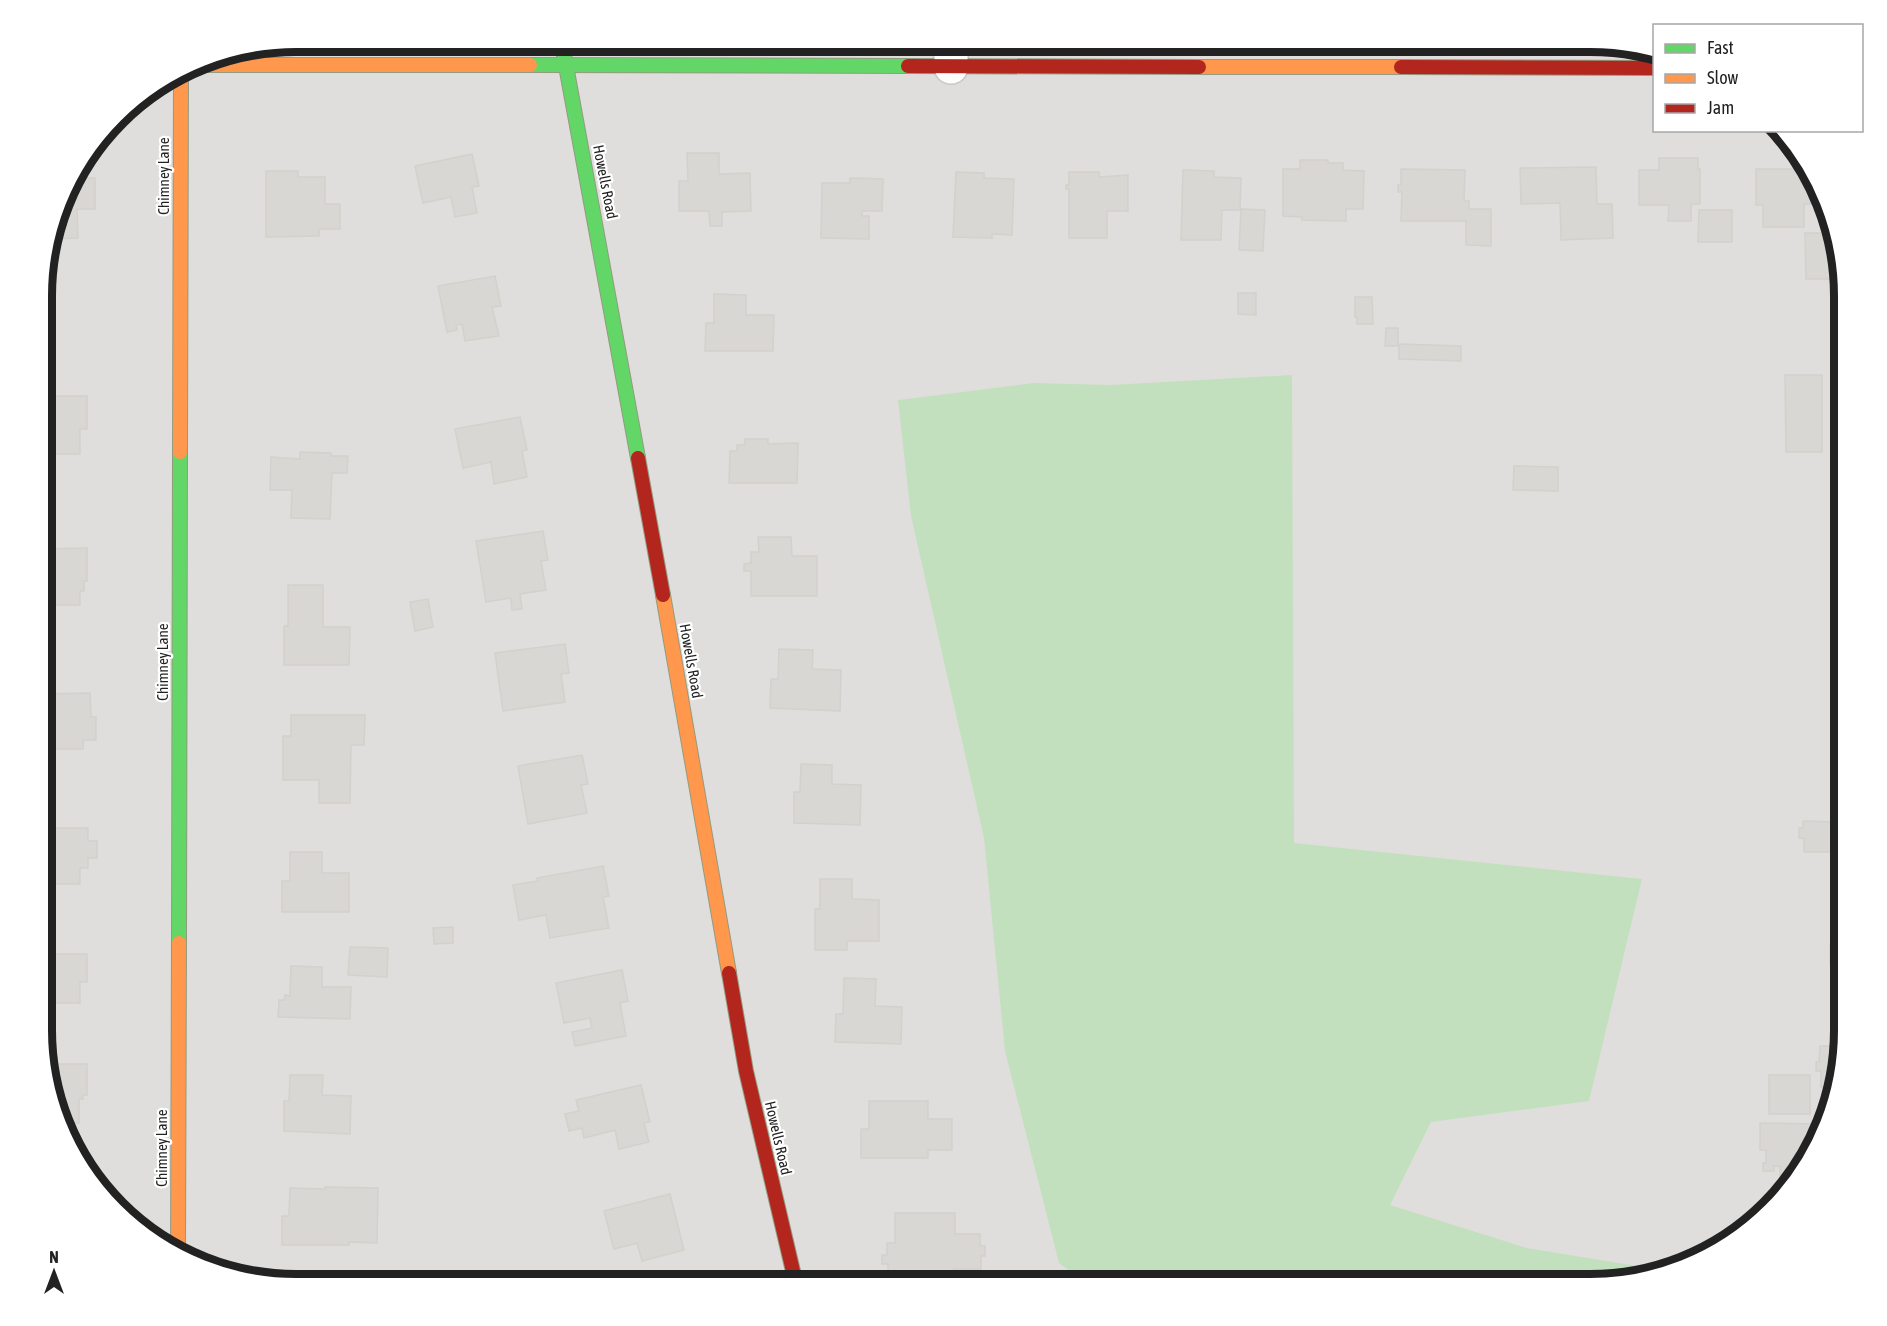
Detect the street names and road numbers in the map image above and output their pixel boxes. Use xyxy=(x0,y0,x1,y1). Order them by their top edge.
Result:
street label: Chimney Lane xyxy=(155,137,172,215)
street label: Howells Road xyxy=(590,143,621,220)
street label: Howells Road xyxy=(677,622,706,699)
street label: Chimney Lane xyxy=(154,623,171,701)
street label: Howells Road xyxy=(762,1099,795,1176)
street label: Chimney Lane xyxy=(153,1109,170,1187)

